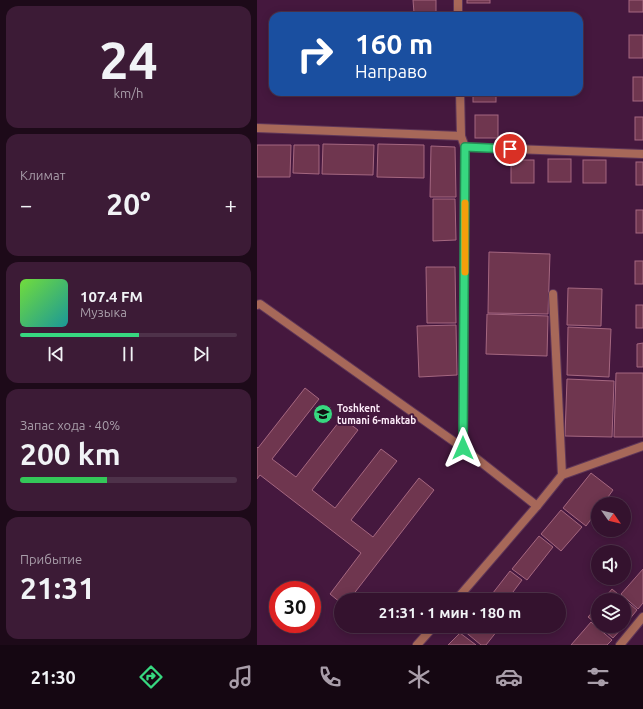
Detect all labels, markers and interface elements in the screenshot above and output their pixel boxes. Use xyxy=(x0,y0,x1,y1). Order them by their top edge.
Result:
icon: right xyxy=(289,28,341,80)
text: 160 m xyxy=(355,28,433,59)
text: 24 xyxy=(99,31,158,89)
text: Направо xyxy=(355,61,427,81)
text: km/h xyxy=(113,86,144,100)
pin xyxy=(493,132,527,166)
icon: arrive xyxy=(499,138,521,160)
text: Климат xyxy=(20,168,65,182)
text: 20° xyxy=(106,187,151,221)
text: − xyxy=(20,192,32,217)
text: + xyxy=(225,192,237,217)
text: 107.4 FM xyxy=(80,288,143,305)
text: Музыка xyxy=(80,305,127,319)
icon: previous xyxy=(45,343,67,365)
icon: pause xyxy=(117,343,139,365)
icon: next xyxy=(190,343,212,365)
school or university icon: Toshkent tumani 6-maktab xyxy=(312,403,334,425)
place label: Toshkent tumani 6-maktab xyxy=(337,403,416,426)
text: Запас хода · 40% xyxy=(20,418,120,432)
position arrow xyxy=(442,427,484,469)
text: 200 km xyxy=(20,437,121,471)
north arrow xyxy=(591,497,631,537)
map controls xyxy=(591,497,631,633)
button: sound xyxy=(591,545,631,585)
text: Прибытие xyxy=(20,552,82,566)
text: 21:31 xyxy=(20,571,95,605)
speed limit sign: 30 xyxy=(269,581,321,633)
button: layers xyxy=(591,593,631,633)
text: 21:31 · 1 мин · 180 m xyxy=(379,604,521,621)
icon: directions xyxy=(137,663,165,691)
icon: music xyxy=(227,663,255,691)
icon: phone xyxy=(316,663,344,691)
icon: climate xyxy=(405,663,433,691)
icon: car xyxy=(495,663,523,691)
icon: filters xyxy=(584,663,612,691)
text: 21:30 xyxy=(31,667,76,687)

